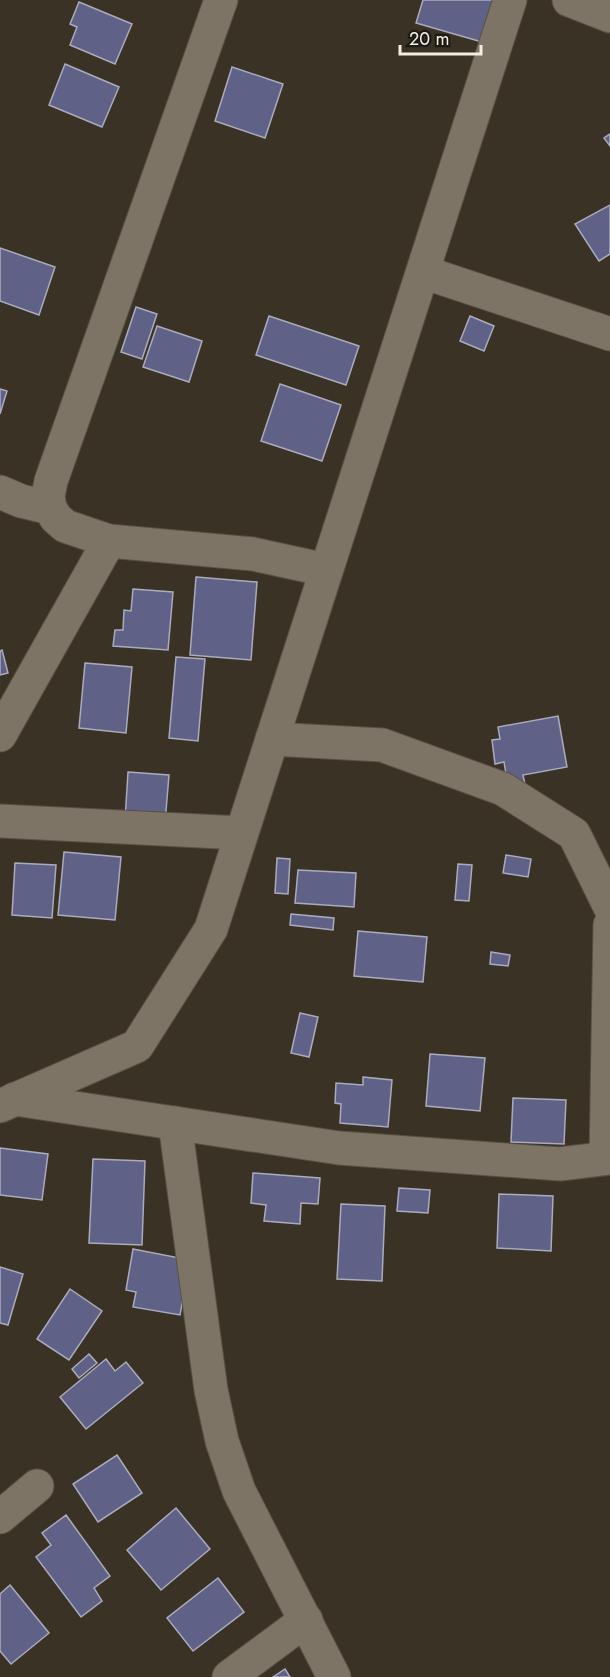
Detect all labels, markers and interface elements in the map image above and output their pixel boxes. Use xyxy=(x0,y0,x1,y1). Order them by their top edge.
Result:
scale bar xyxy=(400,18,481,56)
text: 20 m xyxy=(409,26,449,52)

